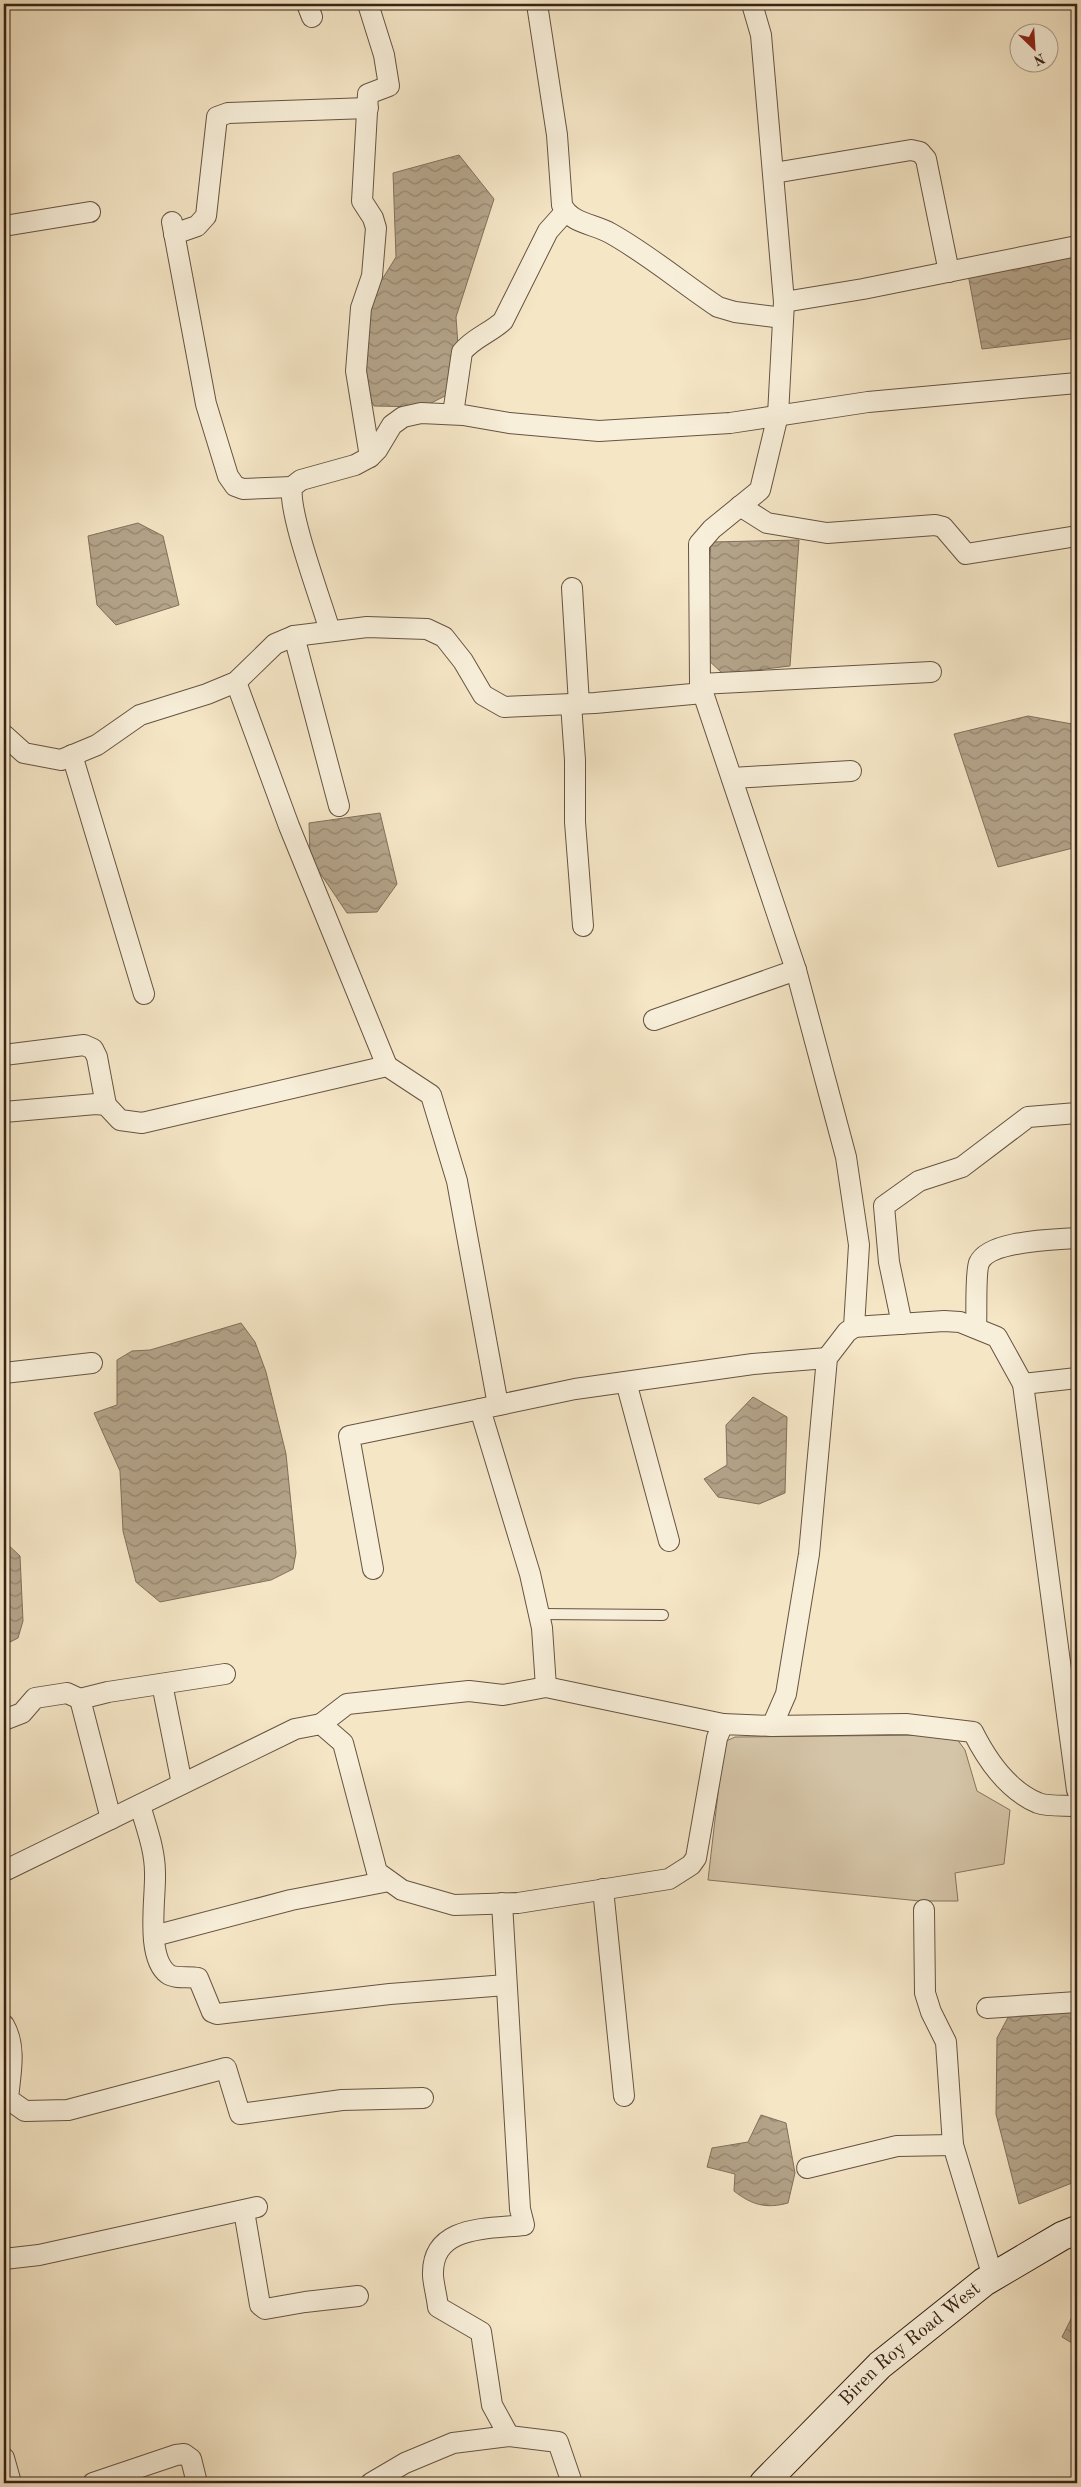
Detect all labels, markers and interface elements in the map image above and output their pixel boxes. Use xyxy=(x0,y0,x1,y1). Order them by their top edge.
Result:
north arrow xyxy=(1008,22,1058,72)
text: N xyxy=(1031,50,1047,68)
street label: Biren Roy Road West xyxy=(836,2279,984,2409)

